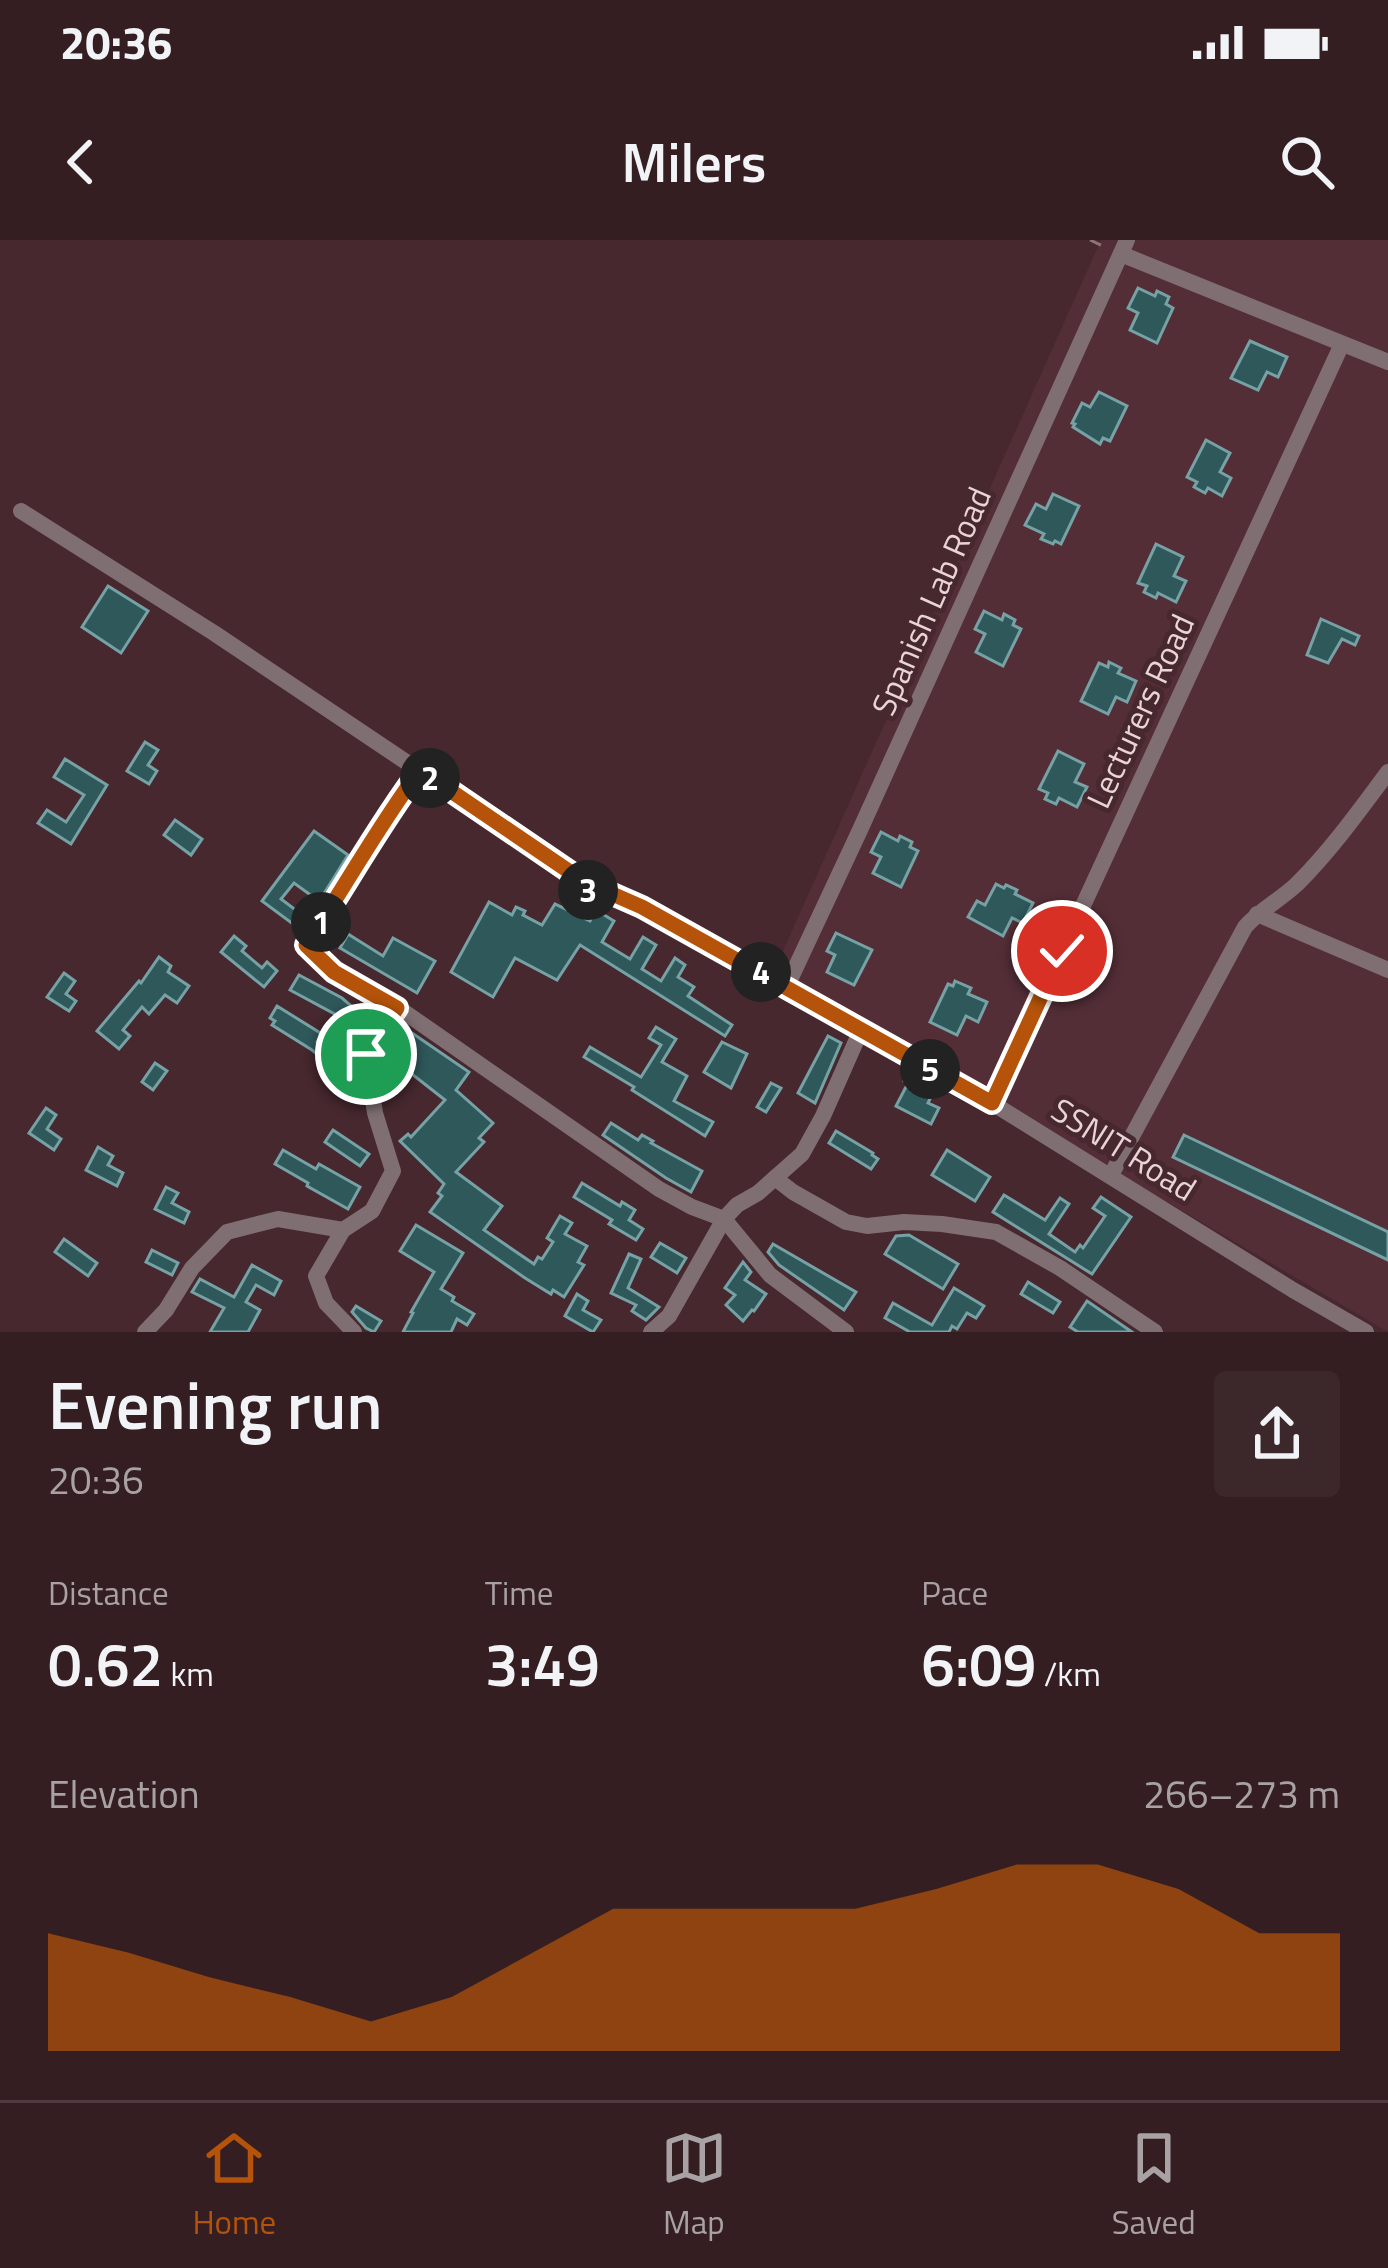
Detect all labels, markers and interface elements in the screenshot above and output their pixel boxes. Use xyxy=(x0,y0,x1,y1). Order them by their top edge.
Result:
text: 20:36 xyxy=(60,8,172,76)
text: Milers xyxy=(622,121,766,203)
icon: back xyxy=(48,129,114,195)
icon: search xyxy=(1274,129,1340,195)
street label: Spanish Lab Road xyxy=(858,479,1004,723)
street label: Lecturers Road xyxy=(1073,606,1207,816)
pin: 2 xyxy=(400,748,460,808)
text: 2 xyxy=(421,753,439,803)
pin: 3 xyxy=(558,860,618,920)
text: 3 xyxy=(579,865,597,915)
pin: 1 xyxy=(291,892,351,952)
text: 1 xyxy=(312,897,330,947)
pin xyxy=(1011,900,1113,1002)
icon: check xyxy=(1029,918,1095,984)
pin: 4 xyxy=(731,942,791,1002)
text: 4 xyxy=(752,947,770,997)
pin xyxy=(315,1003,417,1105)
icon: arrive xyxy=(333,1021,399,1087)
pin: 5 xyxy=(900,1039,960,1099)
text: 5 xyxy=(921,1044,939,1094)
street label: SSNIT Road xyxy=(1042,1085,1206,1213)
text: Evening run xyxy=(48,1354,382,1455)
button: share xyxy=(1214,1371,1340,1497)
text: 20:36 xyxy=(48,1450,144,1509)
text: Distance xyxy=(48,1568,169,1618)
text: Time xyxy=(485,1568,554,1618)
text: Pace xyxy=(921,1568,988,1618)
text: 0.62 xyxy=(48,1618,163,1709)
text: 3:49 xyxy=(485,1618,600,1709)
text: 6:09 xyxy=(921,1618,1036,1709)
text: km xyxy=(163,1649,214,1699)
text: /km xyxy=(1036,1649,1101,1699)
text: Elevation xyxy=(48,1764,200,1823)
text: 266–273 m xyxy=(1143,1764,1340,1823)
tab: Home xyxy=(192,2125,276,2247)
tab: Map xyxy=(661,2125,727,2247)
tab: Saved xyxy=(1112,2125,1196,2247)

